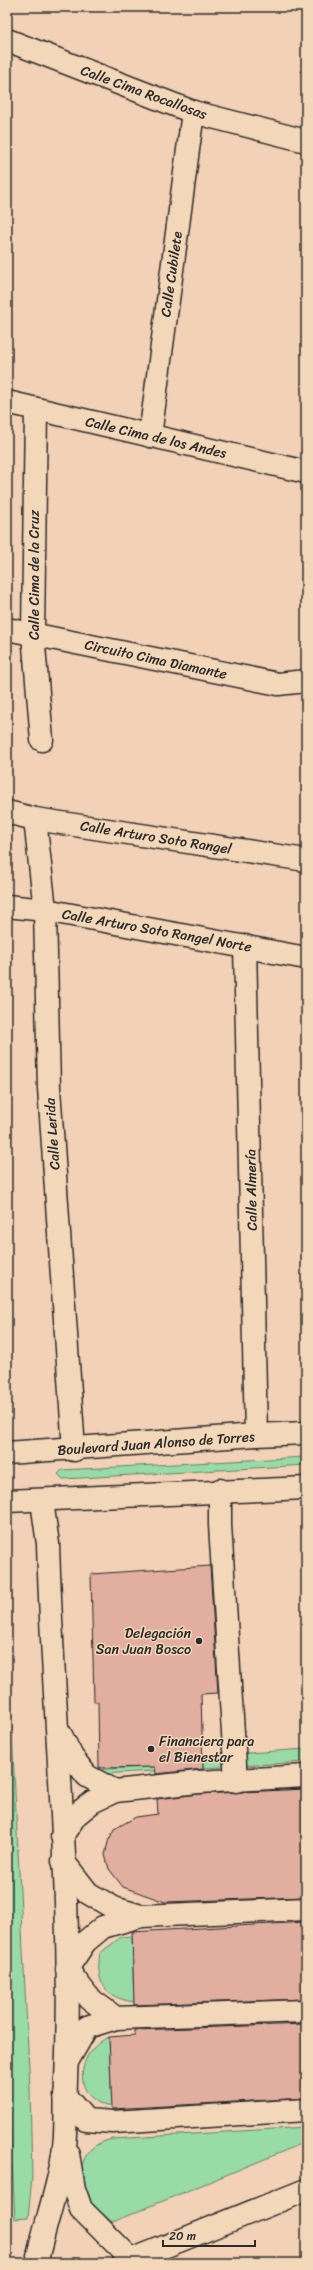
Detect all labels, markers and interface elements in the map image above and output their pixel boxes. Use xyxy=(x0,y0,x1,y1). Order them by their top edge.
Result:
street label: Calle Cima Rocallosas xyxy=(77,58,211,127)
street label: Calle Cubilete xyxy=(153,229,190,318)
street label: Calle Cima de los Andes xyxy=(83,409,229,466)
street label: Calle Cima de la Cruz xyxy=(22,510,47,640)
street label: Circuito Cima Diamante xyxy=(82,632,229,687)
street label: Calle Arturo Soto Rangel xyxy=(78,813,234,862)
street label: Calle Arturo Soto Rangel Norte xyxy=(60,901,254,960)
street label: Calle Lerida xyxy=(37,1096,67,1171)
street label: Calle Almería xyxy=(238,1149,265,1231)
street label: Boulevard Juan Alonso de Torres xyxy=(57,1424,256,1463)
place label: Delegación San Juan Bosco xyxy=(96,1621,191,1662)
marker: Delegación San Juan Bosco xyxy=(194,1636,204,1646)
place label: Financiera para el Bienestar xyxy=(159,1729,254,1770)
marker: Financiera para el Bienestar xyxy=(146,1744,156,1754)
scale bar xyxy=(163,2222,255,2248)
text: 20 m xyxy=(169,2225,196,2247)

